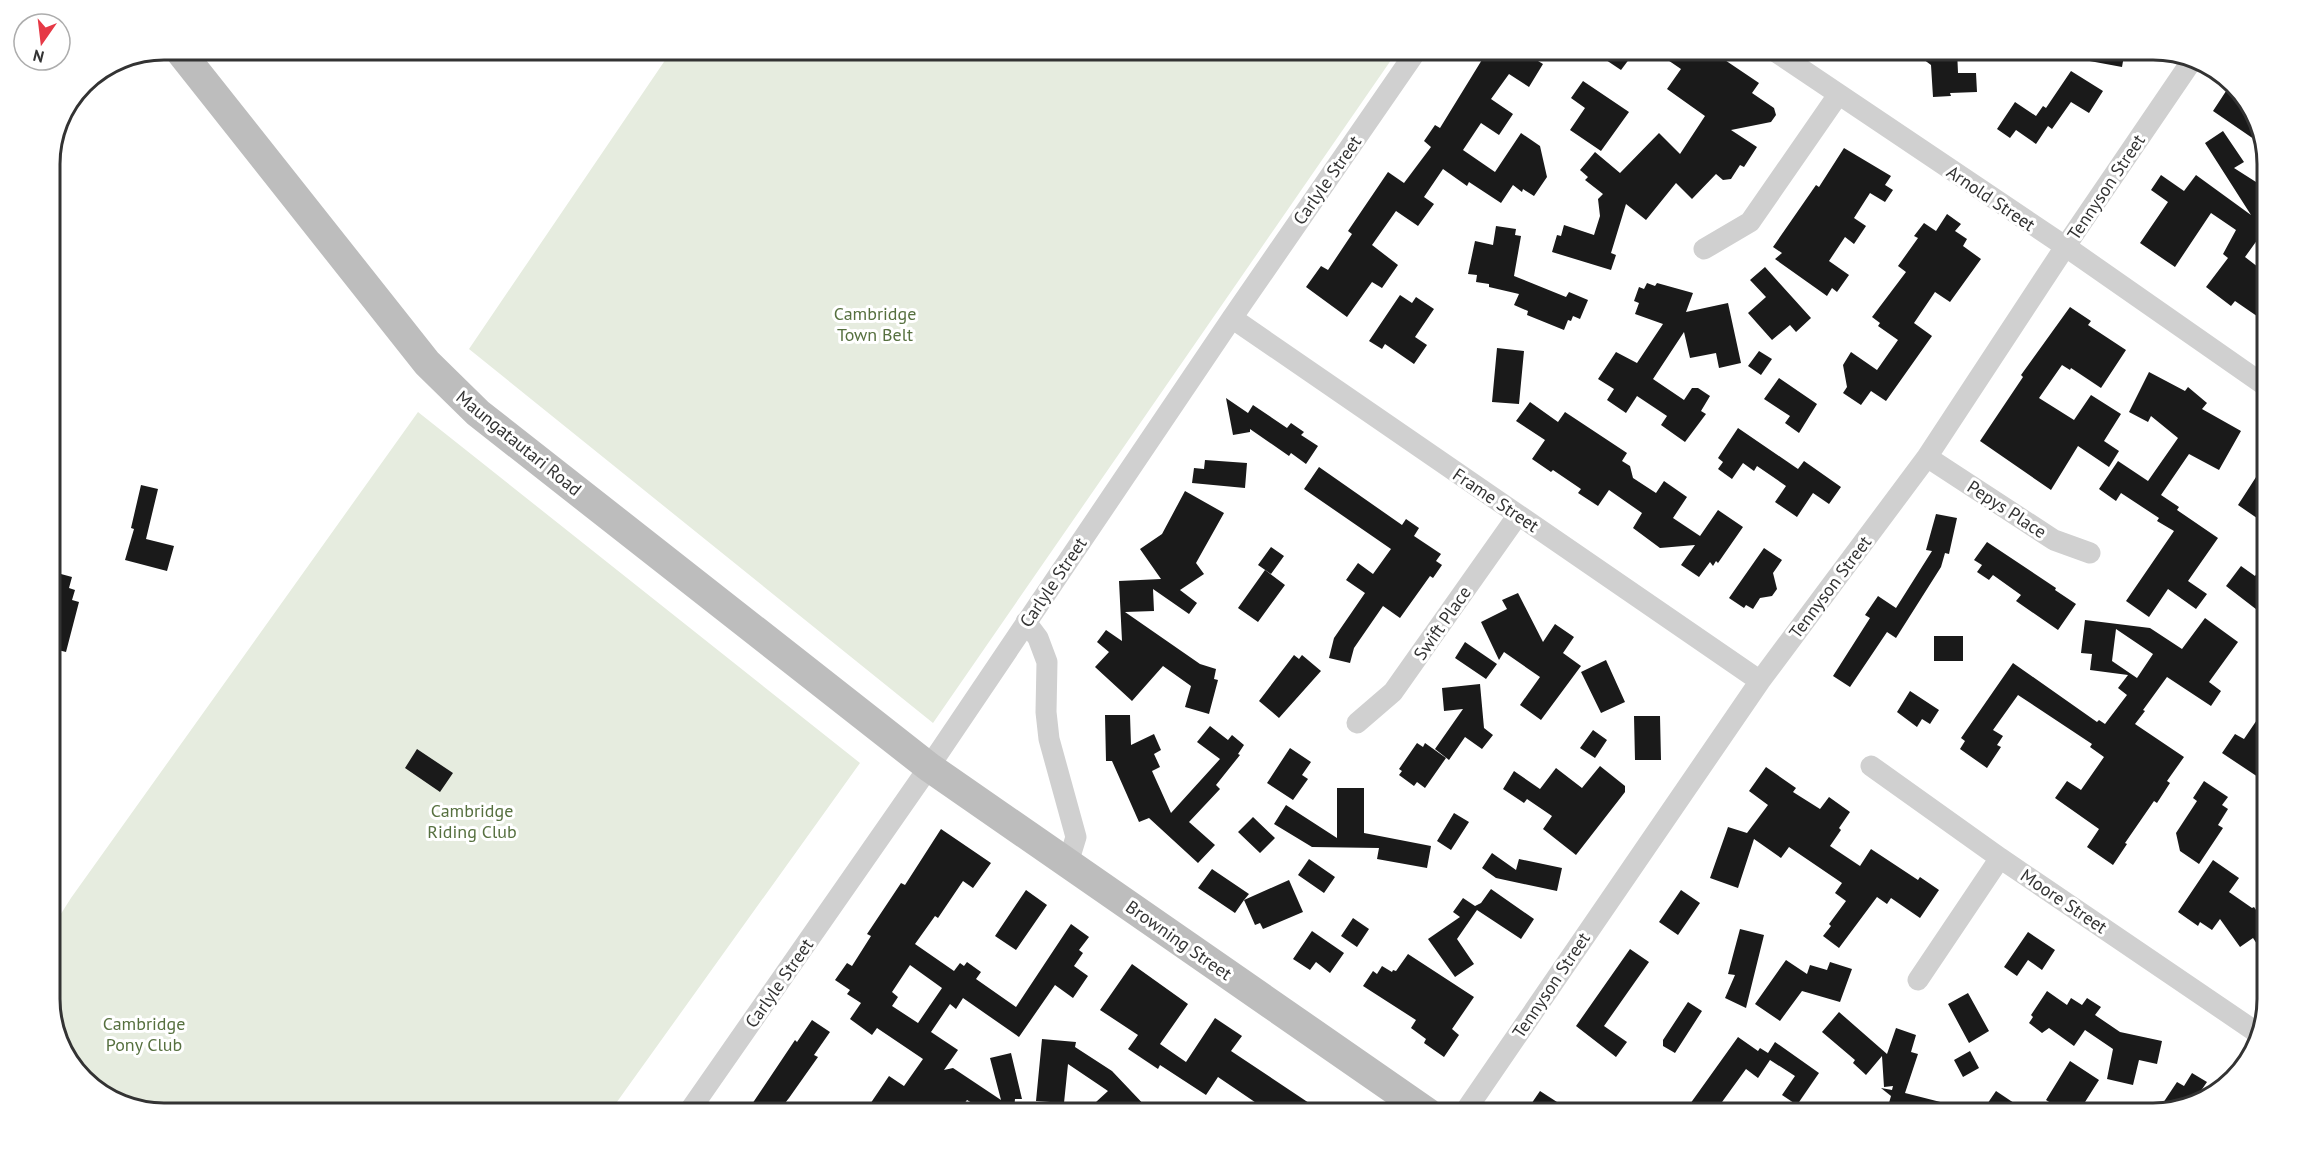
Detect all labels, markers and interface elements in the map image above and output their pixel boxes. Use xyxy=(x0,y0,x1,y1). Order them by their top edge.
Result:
north arrow xyxy=(12,12,72,72)
text: N xyxy=(31,46,46,68)
street label: Tennyson Street xyxy=(2062,130,2150,244)
street label: Carlyle Street xyxy=(1288,131,1366,229)
street label: Arnold Street xyxy=(1942,160,2040,236)
park label: Cambridge Town Belt xyxy=(834,302,916,346)
street label: Maungatautari Road xyxy=(452,385,586,501)
street label: Frame Street xyxy=(1449,463,1543,537)
street label: Pepys Place xyxy=(1963,475,2051,543)
street label: Tennyson Street xyxy=(1784,531,1876,643)
street label: Carlyle Street xyxy=(1014,533,1092,631)
street label: Swift Place xyxy=(1408,582,1476,664)
park label: Cambridge Riding Club xyxy=(427,799,517,843)
street label: Moore Street xyxy=(2016,864,2112,938)
street label: Browning Street xyxy=(1122,895,1236,985)
street label: Tennyson Street xyxy=(1507,928,1595,1042)
street label: Carlyle Street xyxy=(740,934,818,1032)
park label: Cambridge Pony Club xyxy=(103,1012,185,1056)

